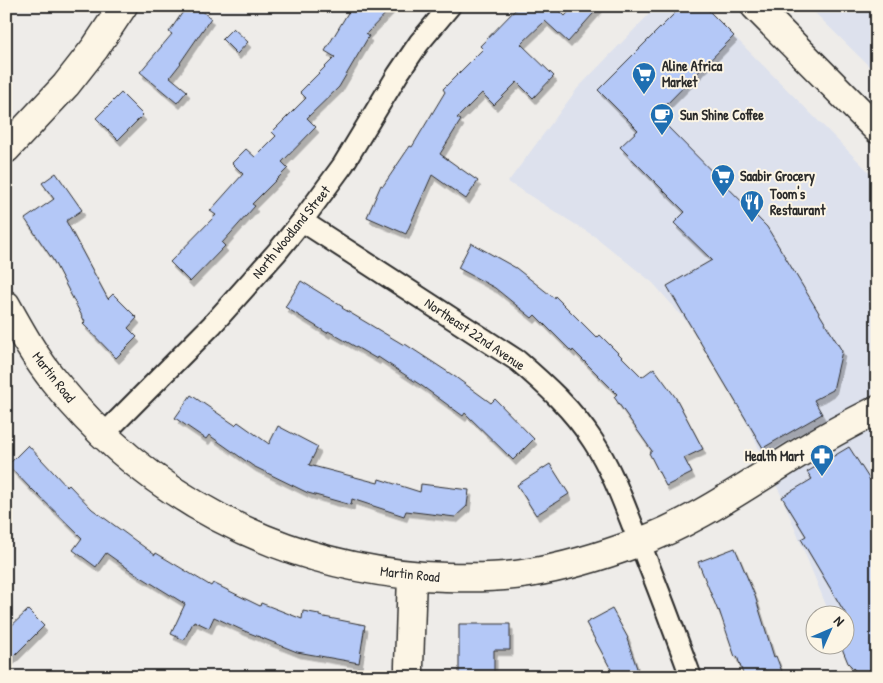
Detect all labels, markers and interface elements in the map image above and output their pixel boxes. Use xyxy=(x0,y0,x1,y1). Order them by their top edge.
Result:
place label: Aline Africa Market xyxy=(662,56,723,91)
supermarket icon: Aline Africa Market xyxy=(631,61,657,95)
cafe icon: Sun Shine Coffee xyxy=(649,102,675,136)
place label: Sun Shine Coffee xyxy=(680,105,764,124)
supermarket icon: Saabir Grocery xyxy=(710,163,736,197)
place label: Saabir Grocery xyxy=(740,166,815,187)
street label: North Woodland Street xyxy=(247,181,334,282)
place label: Toom's Restaurant xyxy=(769,184,826,219)
restaurant icon: Toom's Restaurant xyxy=(739,189,765,223)
street label: Northeast 22nd Avenue xyxy=(421,293,530,374)
street label: Martin Road xyxy=(29,347,81,406)
pharmacy icon: Health Mart xyxy=(809,443,835,477)
place label: Health Mart xyxy=(745,446,805,465)
street label: Martin Road xyxy=(379,561,441,586)
north arrow xyxy=(806,606,856,656)
text: N xyxy=(830,611,849,630)

